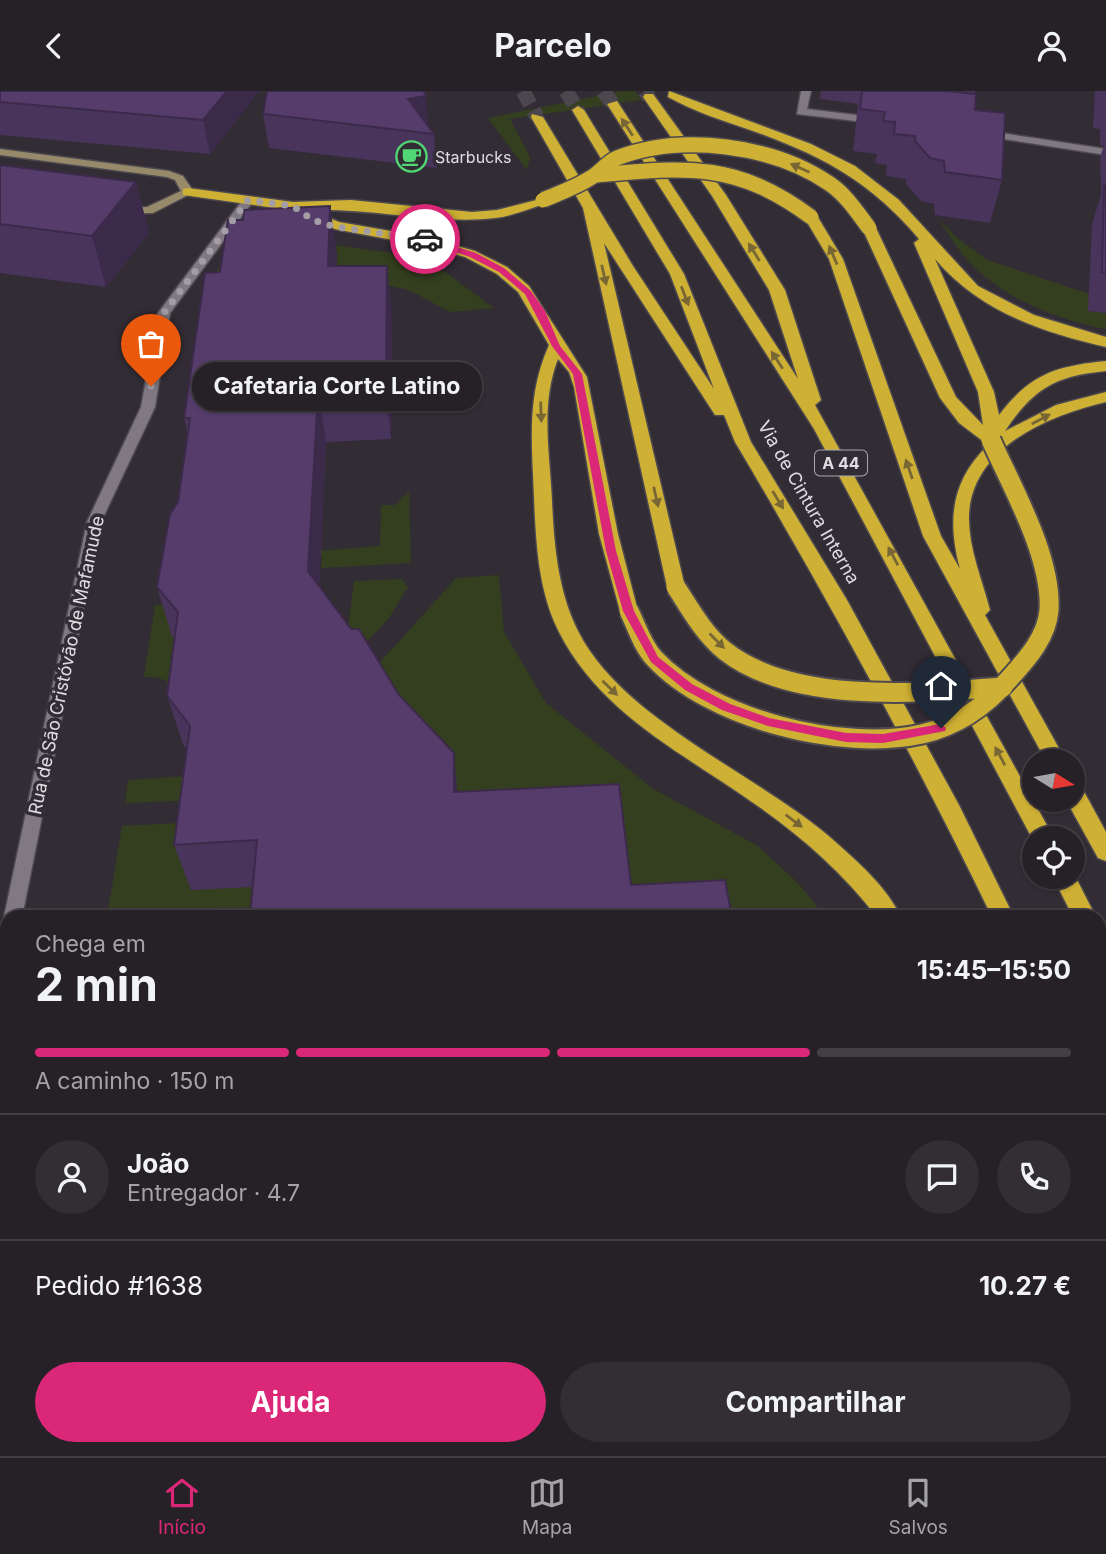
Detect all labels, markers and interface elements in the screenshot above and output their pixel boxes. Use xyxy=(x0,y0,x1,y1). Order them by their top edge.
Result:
text: Parcelo xyxy=(494,26,612,65)
icon: back xyxy=(35,27,73,65)
icon: person xyxy=(1033,27,1071,65)
one-way arrow xyxy=(621,118,634,137)
cafe icon: Starbucks xyxy=(395,140,429,174)
place label: Starbucks xyxy=(435,147,511,167)
one-way arrow xyxy=(790,162,810,174)
courier xyxy=(390,204,460,274)
icon: car xyxy=(406,220,444,258)
one-way arrow xyxy=(748,242,761,262)
one-way arrow xyxy=(827,245,839,265)
one-way arrow xyxy=(599,264,610,286)
one-way arrow xyxy=(680,286,691,307)
pin xyxy=(121,314,181,386)
icon: bag xyxy=(132,325,170,363)
one-way arrow xyxy=(771,350,784,369)
callout: Cafetaria Corte Latino xyxy=(193,361,484,411)
text: Cafetaria Corte Latino xyxy=(214,372,460,400)
one-way arrow xyxy=(535,401,547,423)
one-way arrow xyxy=(1032,413,1051,425)
street label: Via de Cintura Interna xyxy=(754,417,864,587)
road number: A 44 xyxy=(815,451,867,475)
one-way arrow xyxy=(903,459,914,480)
one-way arrow xyxy=(650,486,661,508)
one-way arrow xyxy=(772,491,784,510)
street label: Rua de São Cristóvão de Mafamude xyxy=(24,514,108,816)
one-way arrow xyxy=(887,546,898,566)
one-way arrow xyxy=(708,633,725,650)
pin xyxy=(911,656,971,728)
icon: home xyxy=(922,667,960,705)
one-way arrow xyxy=(601,680,618,696)
one-way arrow xyxy=(994,746,1006,766)
north arrow xyxy=(1022,749,1085,812)
map controls xyxy=(1022,749,1085,889)
one-way arrow xyxy=(785,814,803,828)
button: locate xyxy=(1022,826,1085,889)
text: Chega em xyxy=(35,930,146,958)
text: 15:45–15:50 xyxy=(917,954,1071,985)
text: 2 min xyxy=(35,956,158,1012)
text: A caminho · 150 m xyxy=(35,1067,234,1095)
button: person xyxy=(35,1140,109,1214)
button: chat xyxy=(905,1140,979,1214)
button: phone xyxy=(997,1140,1071,1214)
text: João xyxy=(127,1148,189,1179)
text: Entregador · 4.7 xyxy=(127,1179,300,1207)
text: Pedido #1638 xyxy=(35,1270,203,1301)
text: 10.27 € xyxy=(979,1270,1071,1301)
button: Ajuda xyxy=(35,1362,546,1442)
button: Compartilhar xyxy=(560,1362,1071,1442)
tab: Início xyxy=(158,1474,206,1539)
tab: Mapa xyxy=(522,1474,572,1539)
tab: Salvos xyxy=(889,1474,948,1539)

